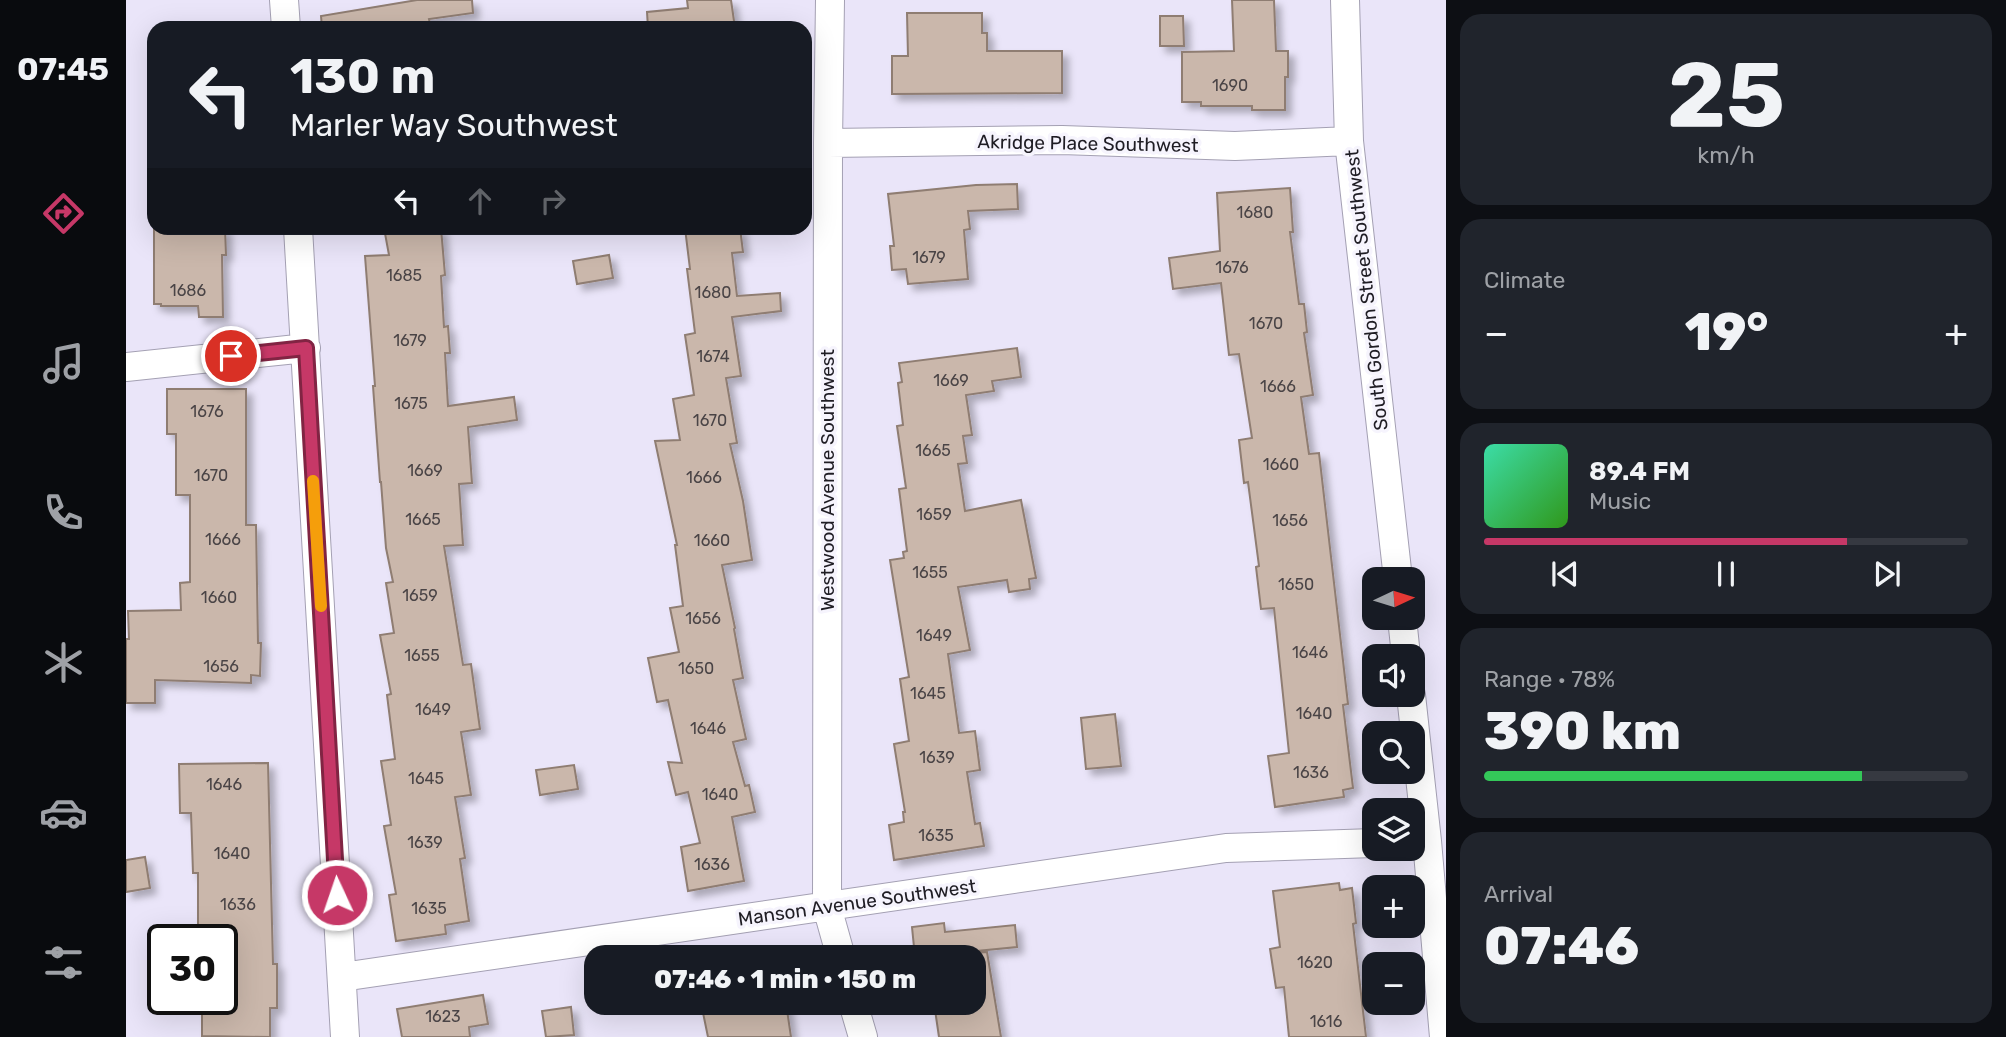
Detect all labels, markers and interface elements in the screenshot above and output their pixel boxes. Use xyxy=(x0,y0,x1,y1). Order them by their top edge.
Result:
text: 25 xyxy=(1667,41,1785,149)
text: 130 m xyxy=(290,47,435,105)
icon: left xyxy=(175,49,266,140)
text: 07:45 xyxy=(17,50,109,88)
house number: 1690 xyxy=(1212,76,1248,95)
text: Marler Way Southwest xyxy=(290,106,618,144)
street label: Akridge Place Southwest xyxy=(977,130,1199,157)
text: km/h xyxy=(1697,141,1755,169)
street label: South Gordon Street Southwest xyxy=(1340,148,1393,432)
icon: left xyxy=(388,182,426,220)
icon: ahead xyxy=(461,182,499,220)
icon: right xyxy=(534,182,572,220)
icon: directions xyxy=(39,189,88,238)
house number: 1680 xyxy=(1237,203,1273,222)
house number: 1679 xyxy=(912,248,946,267)
house number: 1676 xyxy=(1215,258,1249,277)
house number: 1685 xyxy=(386,266,422,285)
text: Climate xyxy=(1484,266,1565,294)
house number: 1686 xyxy=(170,281,207,300)
house number: 1680 xyxy=(695,283,731,302)
text: 19° xyxy=(1685,301,1768,363)
text: − xyxy=(1484,310,1509,356)
text: + xyxy=(1944,310,1968,356)
house number: 1670 xyxy=(1249,314,1283,333)
pin xyxy=(201,326,261,386)
house number: 1679 xyxy=(393,331,427,350)
icon: arrive xyxy=(212,337,250,375)
icon: music xyxy=(39,339,88,388)
house number: 1674 xyxy=(696,347,730,366)
street label: Westwood Avenue Southwest xyxy=(816,349,839,611)
house number: 1669 xyxy=(933,371,969,390)
house number: 1666 xyxy=(1260,377,1296,396)
house number: 1675 xyxy=(394,394,428,413)
house number: 1676 xyxy=(190,402,224,421)
house number: 1670 xyxy=(693,411,727,430)
house number: 1665 xyxy=(915,441,951,460)
house number: 1660 xyxy=(1263,455,1299,474)
text: 89.4 FM xyxy=(1589,456,1690,487)
house number: 1669 xyxy=(407,461,443,480)
house number: 1670 xyxy=(194,466,228,485)
house number: 1666 xyxy=(686,468,722,487)
text: Music xyxy=(1589,487,1651,515)
icon: phone xyxy=(39,488,88,537)
house number: 1659 xyxy=(916,505,952,524)
house number: 1665 xyxy=(405,510,441,529)
house number: 1656 xyxy=(1272,511,1308,530)
house number: 1666 xyxy=(205,530,241,549)
house number: 1660 xyxy=(694,531,730,550)
icon: previous xyxy=(1546,555,1584,593)
icon: pause xyxy=(1707,555,1745,593)
icon: next xyxy=(1868,555,1906,593)
house number: 1655 xyxy=(912,563,948,582)
north arrow xyxy=(1362,567,1424,630)
map controls xyxy=(1362,567,1425,1015)
house number: 1650 xyxy=(1278,575,1314,594)
house number: 1659 xyxy=(402,586,438,605)
house number: 1660 xyxy=(201,588,237,607)
house number: 1656 xyxy=(685,609,721,628)
house number: 1649 xyxy=(916,626,952,645)
icon: climate xyxy=(39,638,88,687)
house number: 1646 xyxy=(1292,643,1328,662)
button: sound xyxy=(1362,644,1425,707)
house number: 1655 xyxy=(404,646,440,665)
house number: 1656 xyxy=(203,657,239,676)
house number: 1650 xyxy=(678,659,714,678)
text: Range · 78% xyxy=(1484,665,1615,693)
house number: 1645 xyxy=(910,684,946,703)
house number: 1649 xyxy=(415,700,451,719)
text: 390 km xyxy=(1484,700,1681,762)
house number: 1640 xyxy=(1296,704,1332,723)
house number: 1646 xyxy=(690,719,726,738)
button: search xyxy=(1362,721,1425,784)
house number: 1639 xyxy=(919,748,955,767)
house number: 1636 xyxy=(1293,763,1329,782)
house number: 1645 xyxy=(408,769,444,788)
house number: 1646 xyxy=(206,775,242,794)
house number: 1640 xyxy=(702,785,738,804)
icon: car xyxy=(39,788,88,837)
button: layers xyxy=(1362,798,1425,861)
house number: 1635 xyxy=(918,826,954,845)
house number: 1639 xyxy=(407,833,443,852)
house number: 1640 xyxy=(214,844,250,863)
house number: 1636 xyxy=(694,855,730,874)
position arrow xyxy=(300,858,374,932)
street label: Manson Avenue Southwest xyxy=(736,874,978,931)
button: + xyxy=(1362,875,1425,938)
text: Arrival xyxy=(1484,880,1553,908)
house number: 1636 xyxy=(220,895,256,914)
house number: 1635 xyxy=(411,899,447,918)
text: 07:46 xyxy=(1484,915,1639,977)
speed limit sign: 30 xyxy=(147,924,238,1015)
icon: filters xyxy=(39,938,88,987)
button: − xyxy=(1362,952,1425,1015)
house number: 1620 xyxy=(1297,953,1333,972)
text: 07:46 · 1 min · 150 m xyxy=(654,964,916,995)
house number: 1623 xyxy=(425,1007,461,1026)
house number: 1616 xyxy=(1310,1012,1343,1031)

